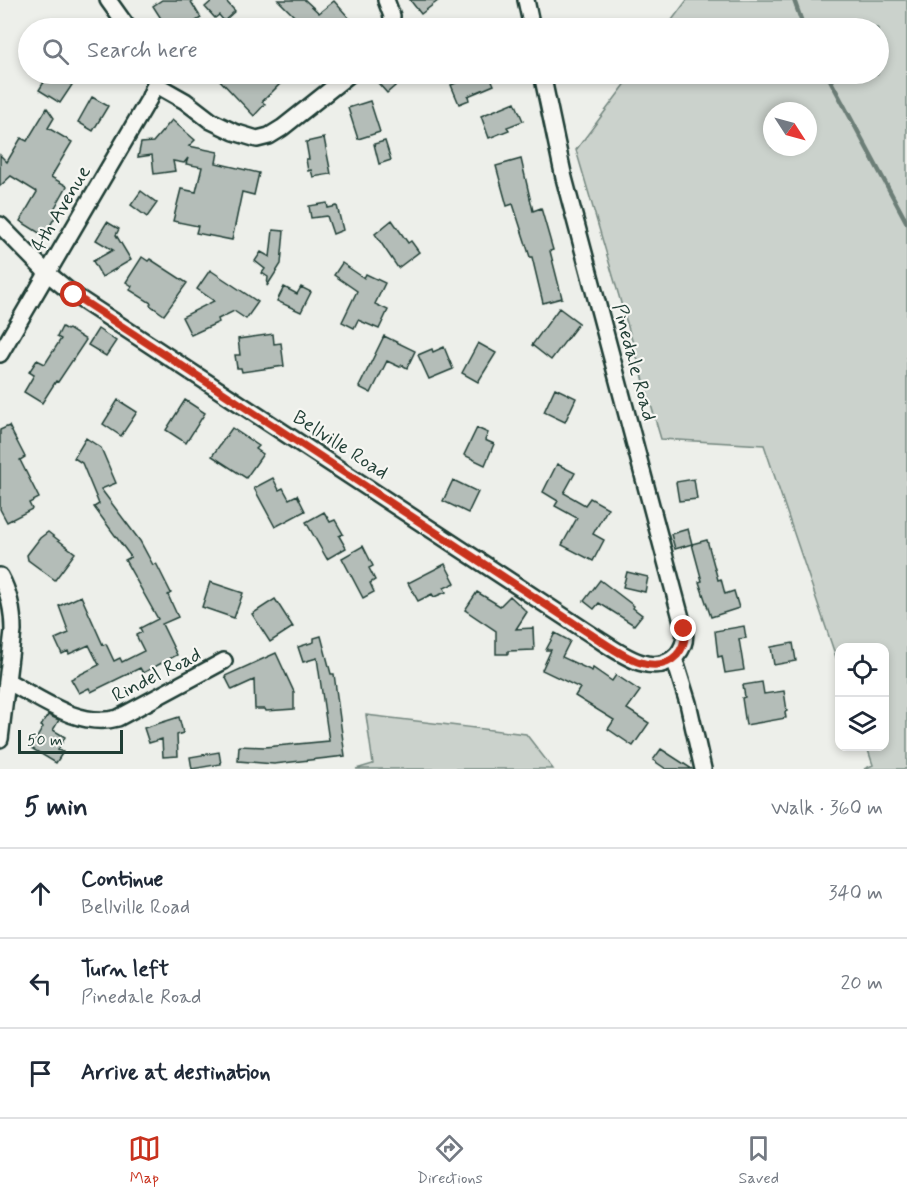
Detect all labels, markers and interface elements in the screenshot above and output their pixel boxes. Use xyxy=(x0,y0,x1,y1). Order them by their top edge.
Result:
search box xyxy=(18,18,889,84)
icon: search xyxy=(39,35,72,68)
text: Search here xyxy=(87,37,198,65)
north arrow xyxy=(763,102,817,156)
street label: 4th Avenue xyxy=(25,160,98,257)
route start xyxy=(60,281,86,307)
street label: Pinedale Road xyxy=(605,301,662,424)
street label: Bellville Road xyxy=(287,404,393,486)
route end xyxy=(670,615,696,641)
street label: Rindel Road xyxy=(107,641,206,709)
map controls xyxy=(835,643,889,751)
button: locate xyxy=(835,643,889,697)
button: layers xyxy=(835,697,889,751)
scale bar xyxy=(18,727,123,754)
text: 50 m xyxy=(27,730,63,751)
text: 5 min xyxy=(24,791,88,825)
text: Walk · 360 m xyxy=(771,795,883,822)
text: Continue xyxy=(81,866,163,894)
icon: ahead xyxy=(24,877,57,910)
text: 340 m xyxy=(828,880,883,907)
text: Bellville Road xyxy=(81,894,190,921)
text: Turn left xyxy=(81,956,169,984)
icon: left xyxy=(24,967,57,1000)
text: 20 m xyxy=(840,970,883,997)
text: Pinedale Road xyxy=(81,984,201,1011)
icon: arrive xyxy=(24,1057,57,1090)
text: Arrive at destination xyxy=(81,1059,271,1087)
tab: Map xyxy=(128,1132,161,1189)
tab: Directions xyxy=(417,1132,483,1189)
tab: Saved xyxy=(739,1132,779,1189)

